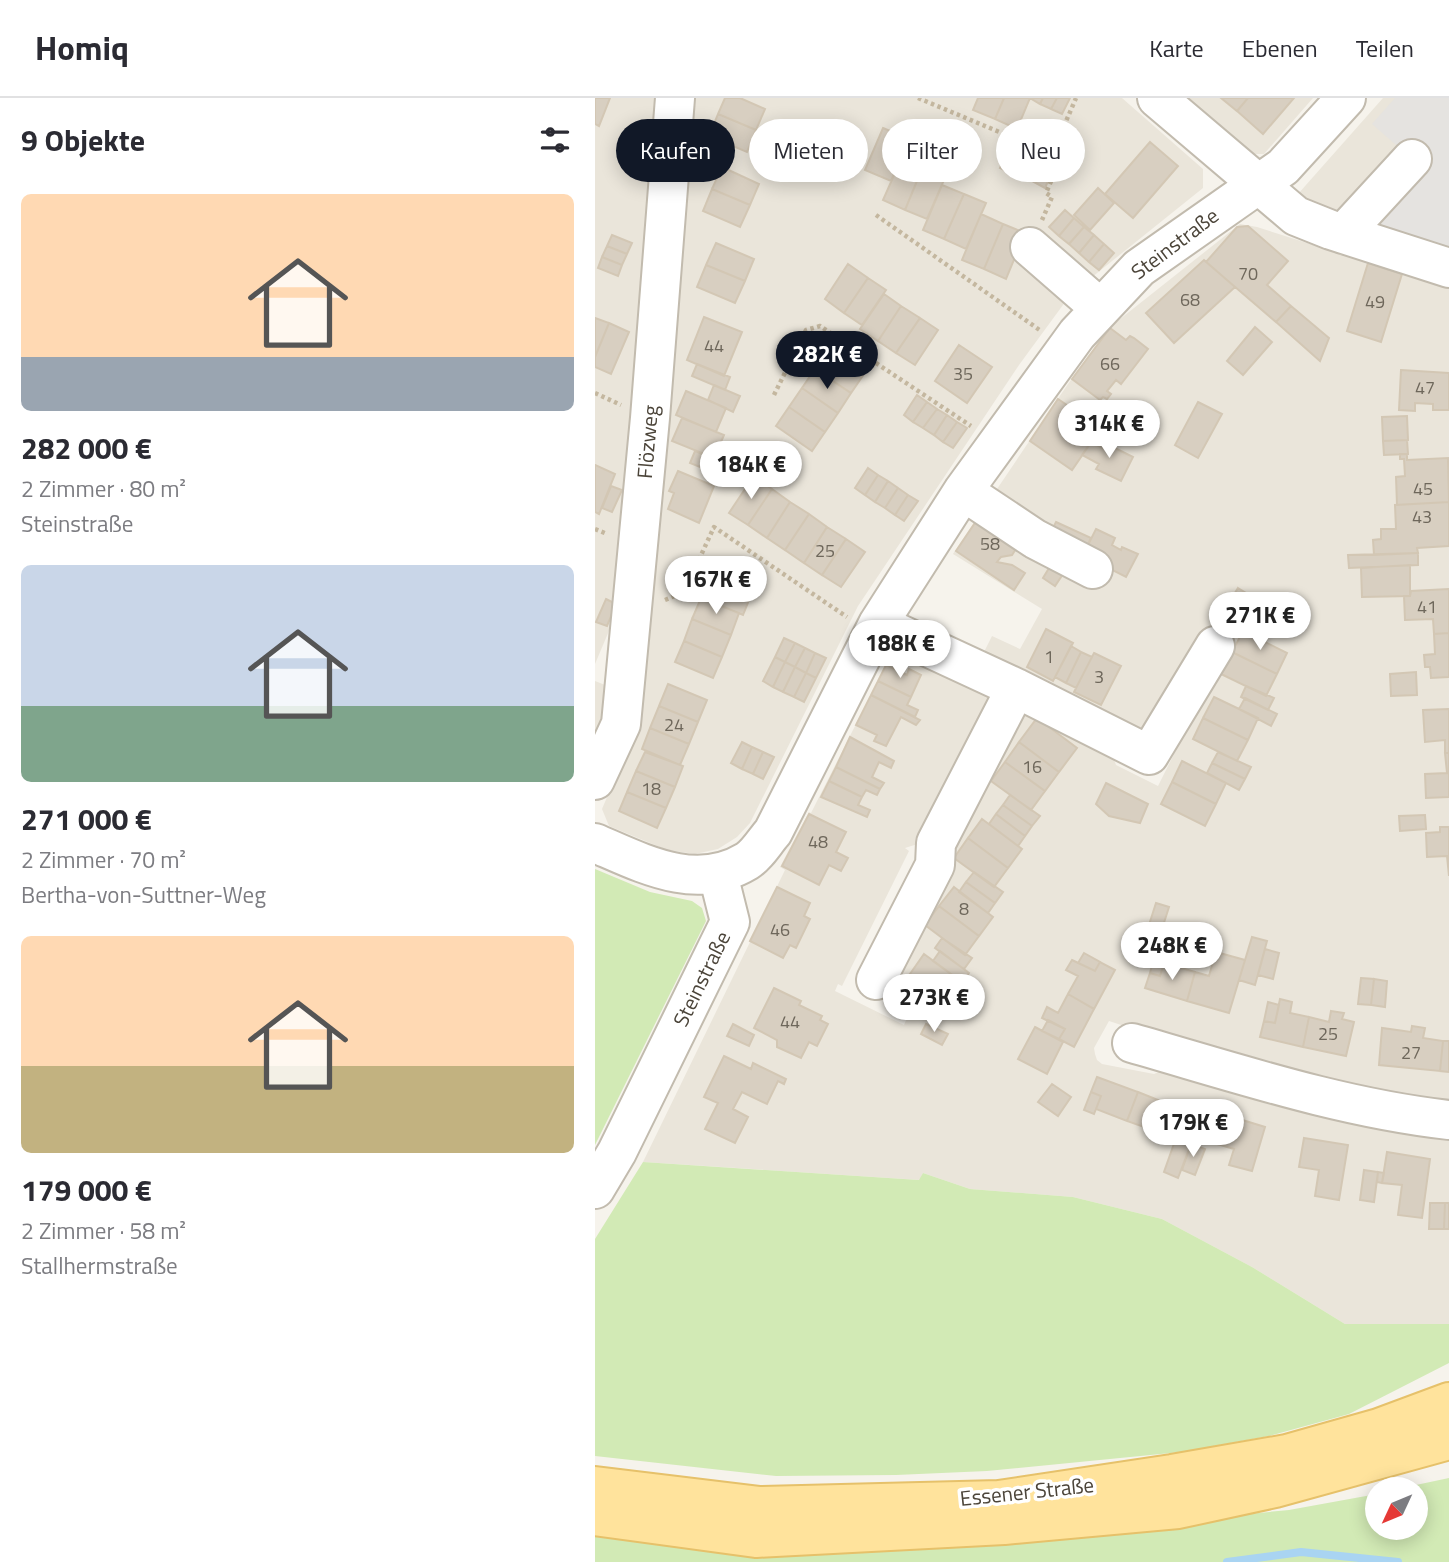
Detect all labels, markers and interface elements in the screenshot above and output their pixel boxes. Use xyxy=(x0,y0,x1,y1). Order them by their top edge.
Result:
text: Homiq xyxy=(35,23,129,73)
text: Karte xyxy=(1149,30,1204,66)
text: Ebenen xyxy=(1242,30,1318,66)
text: Teilen xyxy=(1356,30,1414,66)
text: 9 Objekte xyxy=(21,117,145,163)
chip: Kaufen xyxy=(616,119,735,182)
chip: Mieten xyxy=(749,119,868,182)
chip: Filter xyxy=(882,119,982,182)
chip: Neu xyxy=(996,119,1085,182)
icon: filters xyxy=(536,121,574,159)
street label: Steinstraße xyxy=(1124,200,1225,287)
icon: home xyxy=(235,240,361,366)
house number: 70 xyxy=(1238,260,1258,287)
house number: 68 xyxy=(1180,286,1200,313)
house number: 49 xyxy=(1365,288,1385,315)
pin: 282K € xyxy=(770,331,884,391)
house number: 44 xyxy=(704,332,724,359)
text: 282K € xyxy=(792,336,862,371)
house number: 66 xyxy=(1100,350,1120,377)
house number: 35 xyxy=(953,360,973,387)
house number: 47 xyxy=(1415,374,1435,401)
pin: 314K € xyxy=(1052,400,1166,460)
street label: Flözweg xyxy=(628,404,666,480)
text: 314K € xyxy=(1074,405,1144,440)
text: 282 000 € xyxy=(21,425,152,471)
pin: 184K € xyxy=(694,442,808,501)
text: 184K € xyxy=(716,446,786,481)
text: 2 Zimmer · 80 m² xyxy=(21,471,186,506)
house number: 45 xyxy=(1413,475,1433,502)
house number: 43 xyxy=(1412,503,1432,530)
text: Steinstraße xyxy=(21,506,133,541)
house number: 58 xyxy=(980,530,1000,557)
house number: 25 xyxy=(815,537,835,564)
pin: 167K € xyxy=(659,556,773,616)
text: 167K € xyxy=(681,561,751,596)
pin: 271K € xyxy=(1203,592,1317,652)
house number: 41 xyxy=(1417,593,1437,620)
text: 271K € xyxy=(1225,597,1295,632)
icon: home xyxy=(235,611,361,737)
pin: 188K € xyxy=(843,620,957,680)
text: 188K € xyxy=(865,625,935,660)
house number: 1 xyxy=(1044,643,1054,670)
house number: 3 xyxy=(1094,663,1104,690)
house number: 24 xyxy=(664,711,684,738)
house number: 16 xyxy=(1022,753,1042,780)
house number: 18 xyxy=(641,775,661,802)
text: 271 000 € xyxy=(21,796,152,842)
house number: 48 xyxy=(808,828,828,855)
text: 2 Zimmer · 70 m² xyxy=(21,842,186,877)
text: Bertha-von-Suttner-Weg xyxy=(21,877,266,912)
house number: 8 xyxy=(959,895,969,922)
house number: 46 xyxy=(770,916,790,943)
pin: 248K € xyxy=(1115,922,1229,982)
street label: Steinstraße xyxy=(664,925,738,1032)
text: 248K € xyxy=(1137,927,1207,962)
pin: 273K € xyxy=(877,974,991,1034)
text: 273K € xyxy=(899,979,969,1014)
icon: home xyxy=(235,982,361,1108)
house number: 44 xyxy=(780,1008,800,1035)
house number: 25 xyxy=(1318,1020,1338,1047)
house number: 27 xyxy=(1401,1039,1421,1066)
pin: 179K € xyxy=(1136,1100,1250,1159)
text: 179K € xyxy=(1158,1104,1228,1139)
text: 179 000 € xyxy=(21,1167,152,1213)
text: 2 Zimmer · 58 m² xyxy=(21,1213,186,1248)
text: Stallhermstraße xyxy=(21,1248,178,1283)
street label: Essener Straße xyxy=(958,1468,1095,1514)
north arrow xyxy=(1365,1477,1428,1540)
map controls xyxy=(1365,1477,1428,1540)

